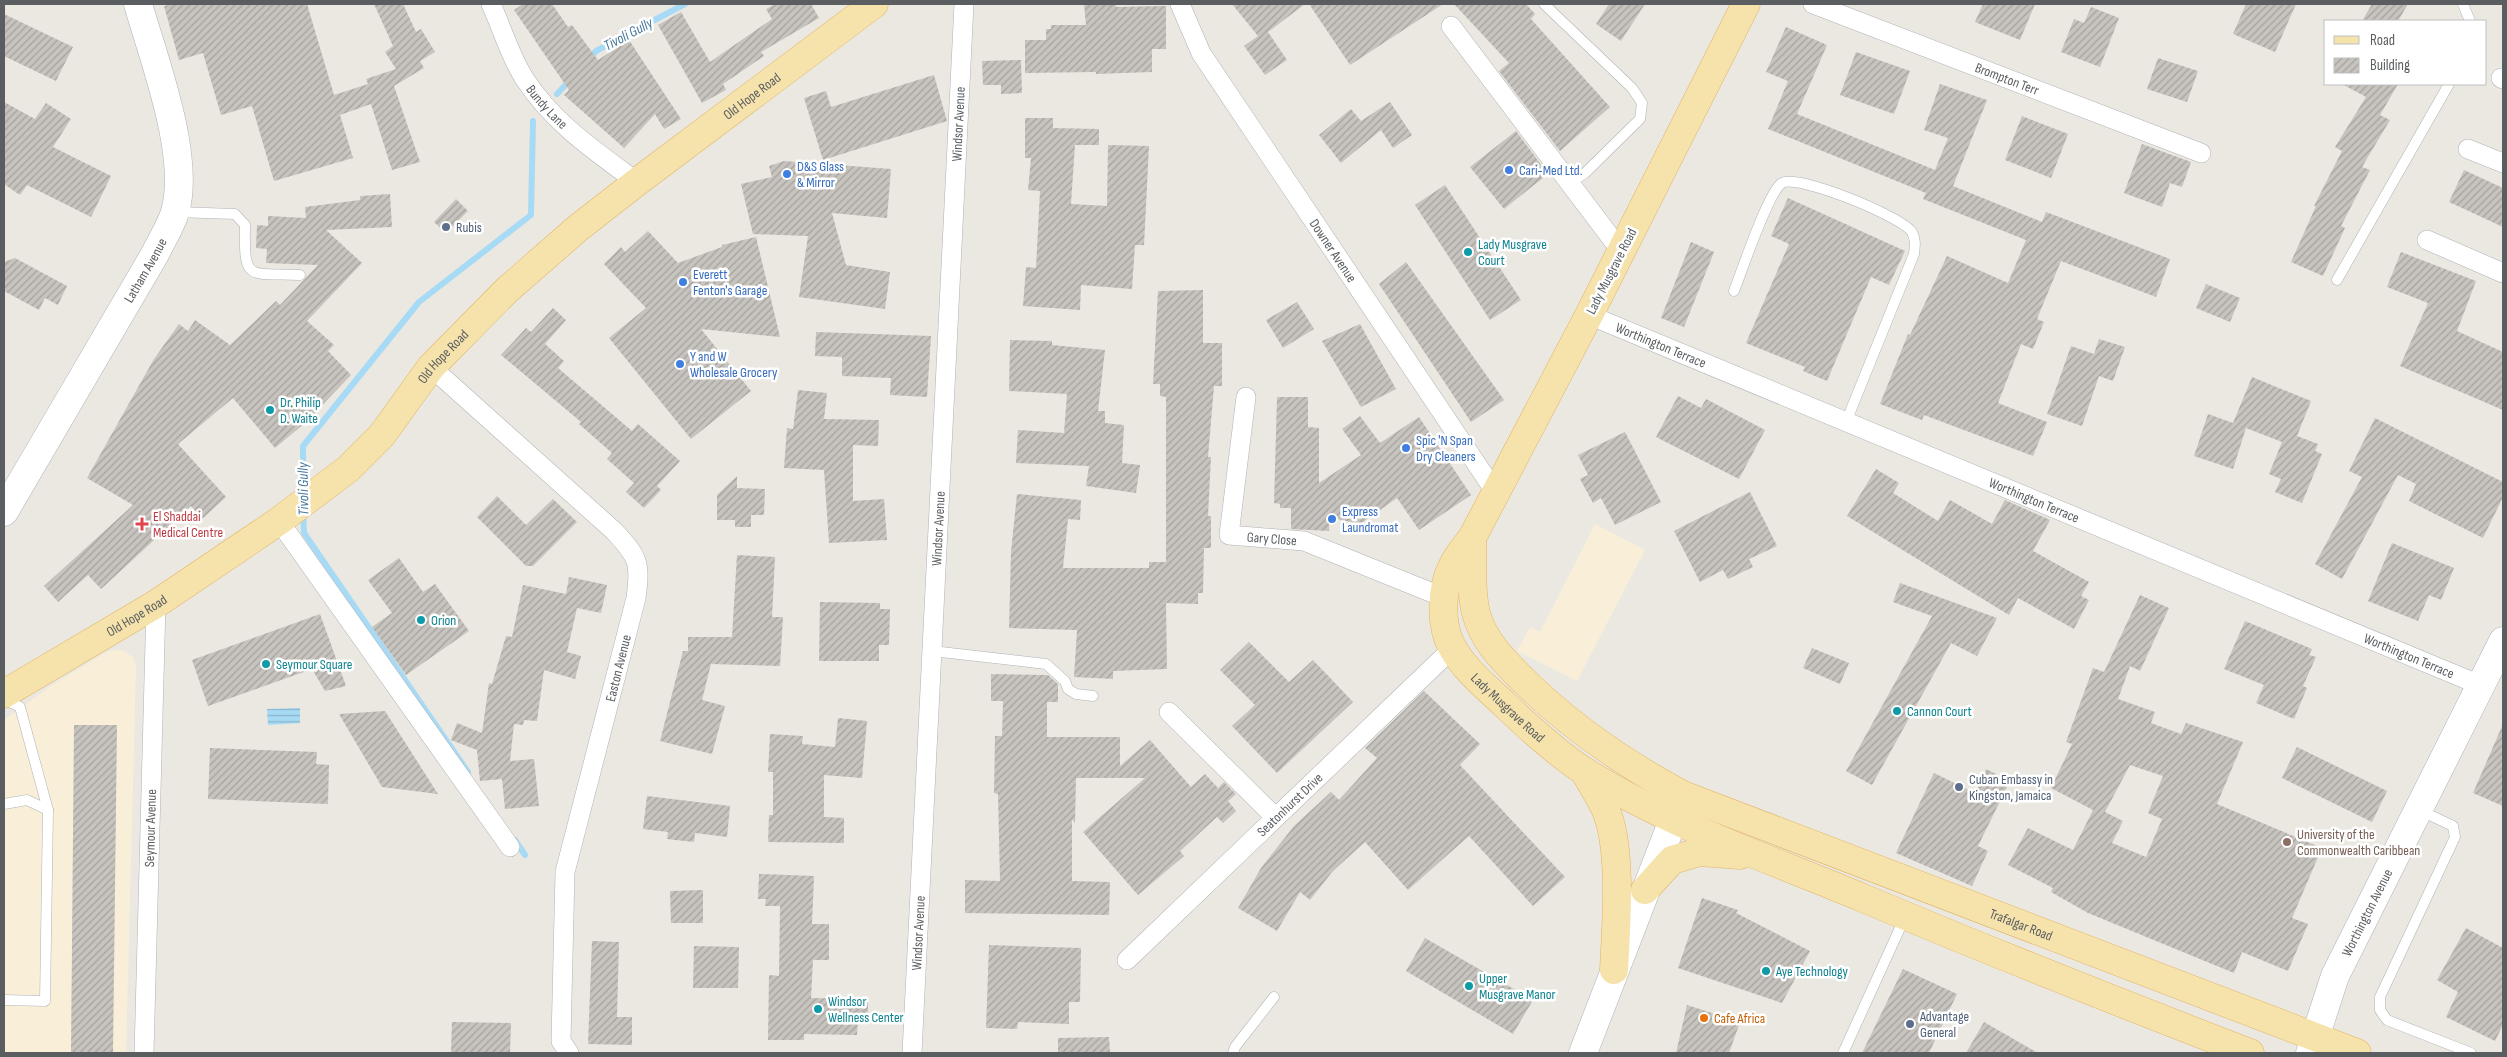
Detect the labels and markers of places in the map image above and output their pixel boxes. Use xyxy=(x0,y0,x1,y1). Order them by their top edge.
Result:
place label: D&S Glass & Mirror xyxy=(797,158,844,191)
place label: Cari-Med Ltd. xyxy=(1519,162,1582,179)
marker: Cari-Med Ltd. xyxy=(1503,164,1515,176)
marker: D&S Glass & Mirror xyxy=(781,168,793,180)
place label: Rubis xyxy=(456,219,482,236)
marker: Rubis xyxy=(440,221,452,233)
place label: Lady Musgrave Court xyxy=(1478,236,1547,269)
marker: Lady Musgrave Court xyxy=(1462,246,1474,258)
place label: Everett Fenton's Garage xyxy=(693,266,767,299)
marker: Everett Fenton's Garage xyxy=(677,276,689,288)
place label: Y and W Wholesale Grocery xyxy=(690,348,778,381)
marker: Y and W Wholesale Grocery xyxy=(674,358,686,370)
place label: Dr. Philip D. Waite xyxy=(280,394,321,427)
marker: Dr. Philip D. Waite xyxy=(264,404,276,416)
place label: Spic 'N Span Dry Cleaners xyxy=(1416,432,1476,465)
marker: Spic 'N Span Dry Cleaners xyxy=(1400,442,1412,454)
place label: Express Laundromat xyxy=(1342,503,1399,536)
place label: El Shaddai Medical Centre xyxy=(153,508,223,541)
marker: Express Laundromat xyxy=(1326,513,1338,525)
marker: El Shaddai Medical Centre xyxy=(135,517,149,531)
place label: Orion xyxy=(431,612,456,629)
marker: Orion xyxy=(415,614,427,626)
place label: Seymour Square xyxy=(276,656,352,673)
marker: Seymour Square xyxy=(260,658,272,670)
place label: Cannon Court xyxy=(1907,703,1972,720)
marker: Cannon Court xyxy=(1891,705,1903,717)
place label: Cuban Embassy in Kingston, Jamaica xyxy=(1969,771,2053,804)
marker: Cuban Embassy in Kingston, Jamaica xyxy=(1953,781,1965,793)
place label: University of the Commonwealth Caribbean xyxy=(2297,826,2420,859)
marker: University of the Commonwealth Caribbean xyxy=(2281,836,2293,848)
place label: Aye Technology xyxy=(1775,963,1848,980)
marker: Aye Technology xyxy=(1760,965,1772,977)
place label: Upper Musgrave Manor xyxy=(1479,970,1555,1003)
marker: Upper Musgrave Manor xyxy=(1463,980,1475,992)
place label: Windsor Wellness Center xyxy=(828,993,904,1026)
marker: Windsor Wellness Center xyxy=(812,1003,824,1015)
place label: Advantage General xyxy=(1919,1008,1969,1041)
place label: Cafe Africa xyxy=(1714,1010,1765,1027)
marker: Cafe Africa xyxy=(1698,1012,1710,1024)
marker: Advantage General xyxy=(1904,1018,1916,1030)

